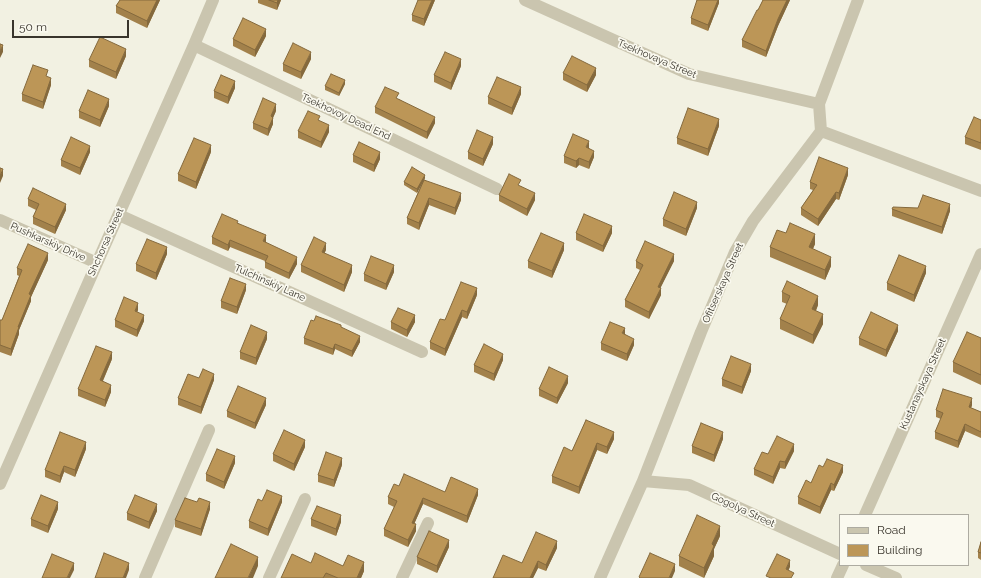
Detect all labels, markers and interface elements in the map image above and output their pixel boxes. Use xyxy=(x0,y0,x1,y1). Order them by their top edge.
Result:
scale bar xyxy=(14,12,131,38)
text: 50 m xyxy=(19,20,47,34)
street label: Tsekhovaya Street xyxy=(616,37,698,81)
street label: Tsekhovoy Dead End xyxy=(300,91,392,143)
street label: Shchorsa Street xyxy=(86,206,126,278)
street label: Pushkarskiy Drive xyxy=(8,220,88,264)
street label: Ofitserskaya Street xyxy=(700,241,746,325)
street label: Tulchinskiy Lane xyxy=(233,262,307,304)
street label: Kustanayskaya Street xyxy=(897,337,949,431)
street label: Gogolya Street xyxy=(709,490,777,530)
legend xyxy=(839,514,969,566)
text: Road xyxy=(877,523,906,537)
text: Building xyxy=(877,543,923,557)

